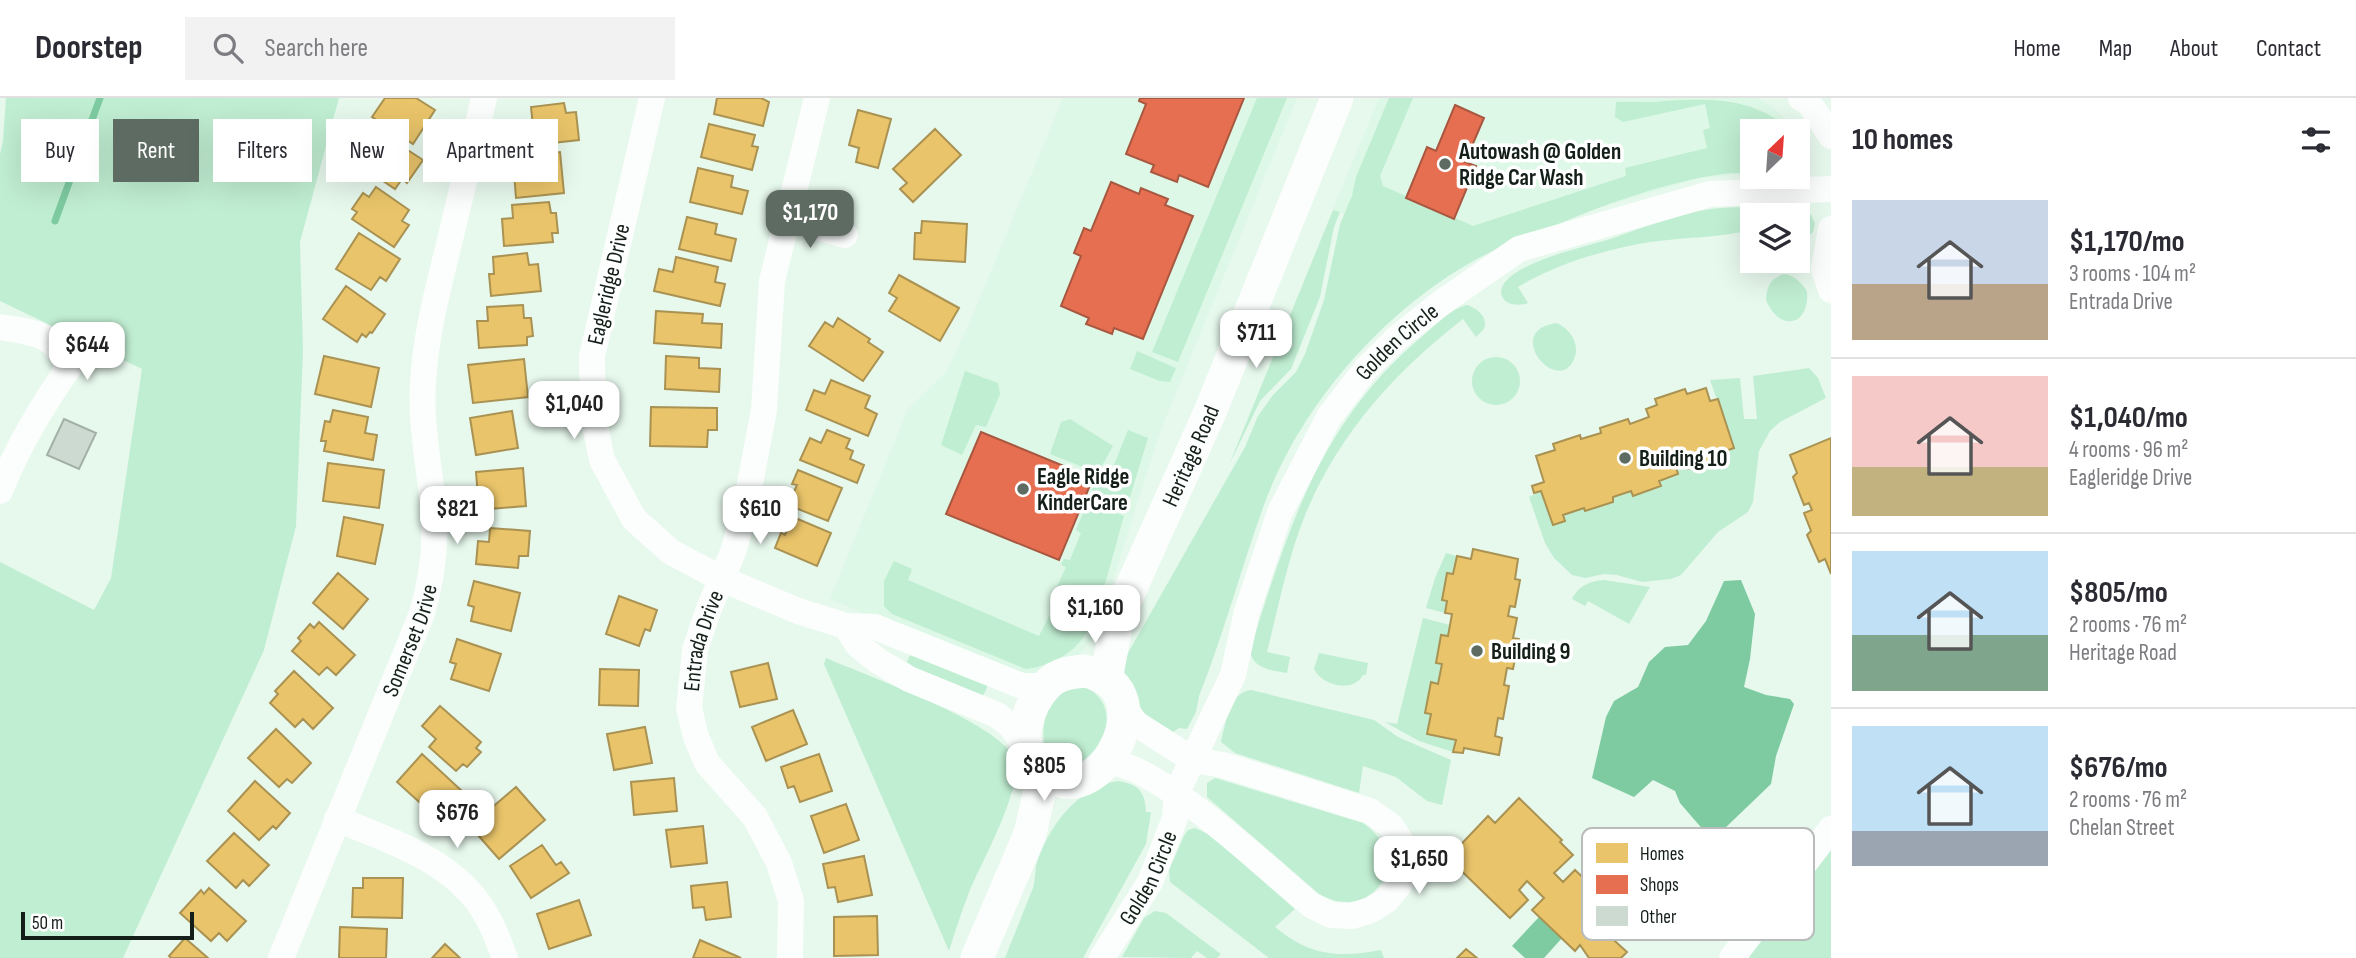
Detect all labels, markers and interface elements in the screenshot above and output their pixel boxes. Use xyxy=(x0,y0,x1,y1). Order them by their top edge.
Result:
search box xyxy=(185,17,675,80)
text: Doorstep xyxy=(35,28,143,68)
icon: search xyxy=(209,29,247,67)
text: Search here xyxy=(265,33,368,64)
text: Home xyxy=(2013,34,2061,63)
text: Map xyxy=(2099,34,2132,63)
text: About xyxy=(2170,34,2218,63)
text: Contact xyxy=(2256,34,2321,63)
chip: Buy xyxy=(21,119,99,182)
chip: Rent xyxy=(113,119,199,182)
chip: Filters xyxy=(213,119,312,182)
chip: New xyxy=(326,119,409,182)
chip: Apartment xyxy=(423,119,558,182)
north arrow xyxy=(1740,119,1810,189)
map controls xyxy=(1740,119,1810,273)
icon: filters xyxy=(2297,121,2335,159)
text: 10 homes xyxy=(1852,122,1953,158)
place label: Autowash @ Golden Ridge Car Wash xyxy=(1458,138,1621,192)
marker: Autowash @ Golden Ridge Car Wash xyxy=(1437,156,1453,172)
pin: $1,170 xyxy=(753,190,867,250)
text: $1,170 xyxy=(782,199,838,227)
button: layers xyxy=(1740,203,1810,273)
street label: Eagleridge Drive xyxy=(581,221,636,347)
text: $1,170/mo xyxy=(2069,224,2185,260)
icon: home xyxy=(1908,228,1992,312)
text: 3 rooms · 104 m² xyxy=(2069,260,2196,288)
text: Entrada Drive xyxy=(2069,288,2173,316)
street label: Golden Circle xyxy=(1350,298,1444,386)
pin: $711 xyxy=(1215,310,1297,370)
text: $711 xyxy=(1236,319,1276,347)
pin: $644 xyxy=(46,322,128,382)
text: $644 xyxy=(65,331,109,359)
pin: $1,040 xyxy=(517,382,631,441)
text: $1,040 xyxy=(544,390,604,418)
text: $1,040/mo xyxy=(2069,400,2188,436)
street label: Heritage Road xyxy=(1156,401,1226,511)
icon: home xyxy=(1908,404,1992,488)
text: 4 rooms · 96 m² xyxy=(2069,436,2188,464)
place label: Building 10 xyxy=(1639,445,1727,473)
marker: Building 10 xyxy=(1617,450,1633,466)
place label: Eagle Ridge KinderCare xyxy=(1037,463,1129,517)
text: Eagleridge Drive xyxy=(2069,464,2192,492)
marker: Eagle Ridge KinderCare xyxy=(1015,481,1031,497)
pin: $821 xyxy=(416,486,498,546)
pin: $610 xyxy=(719,486,801,546)
text: $821 xyxy=(436,495,478,523)
text: $610 xyxy=(739,495,781,523)
text: $805/mo xyxy=(2069,575,2168,611)
icon: home xyxy=(1908,579,1992,663)
street label: Somerset Drive xyxy=(377,582,444,701)
street label: Entrada Drive xyxy=(678,586,730,693)
pin: $1,160 xyxy=(1038,586,1152,645)
text: $1,160 xyxy=(1066,594,1124,622)
text: 2 rooms · 76 m² xyxy=(2069,611,2187,639)
place label: Building 9 xyxy=(1491,638,1570,666)
text: Heritage Road xyxy=(2069,639,2177,667)
marker: Building 9 xyxy=(1469,643,1485,659)
pin: $805 xyxy=(1003,744,1085,803)
text: $676/mo xyxy=(2069,750,2168,786)
text: $805 xyxy=(1022,752,1066,780)
icon: home xyxy=(1908,754,1992,838)
text: 2 rooms · 76 m² xyxy=(2069,786,2187,814)
pin: $676 xyxy=(416,790,498,850)
text: $676 xyxy=(435,799,479,827)
text: Chelan Street xyxy=(2069,814,2174,842)
street label: Golden Circle xyxy=(1113,827,1184,931)
legend xyxy=(1582,828,1814,940)
pin: $1,650 xyxy=(1362,836,1476,896)
text: Homes xyxy=(1640,843,1684,866)
text: $1,650 xyxy=(1390,845,1448,873)
text: Shops xyxy=(1640,874,1679,897)
text: Other xyxy=(1640,906,1677,929)
scale bar xyxy=(21,909,194,941)
text: 50 m xyxy=(32,912,63,935)

